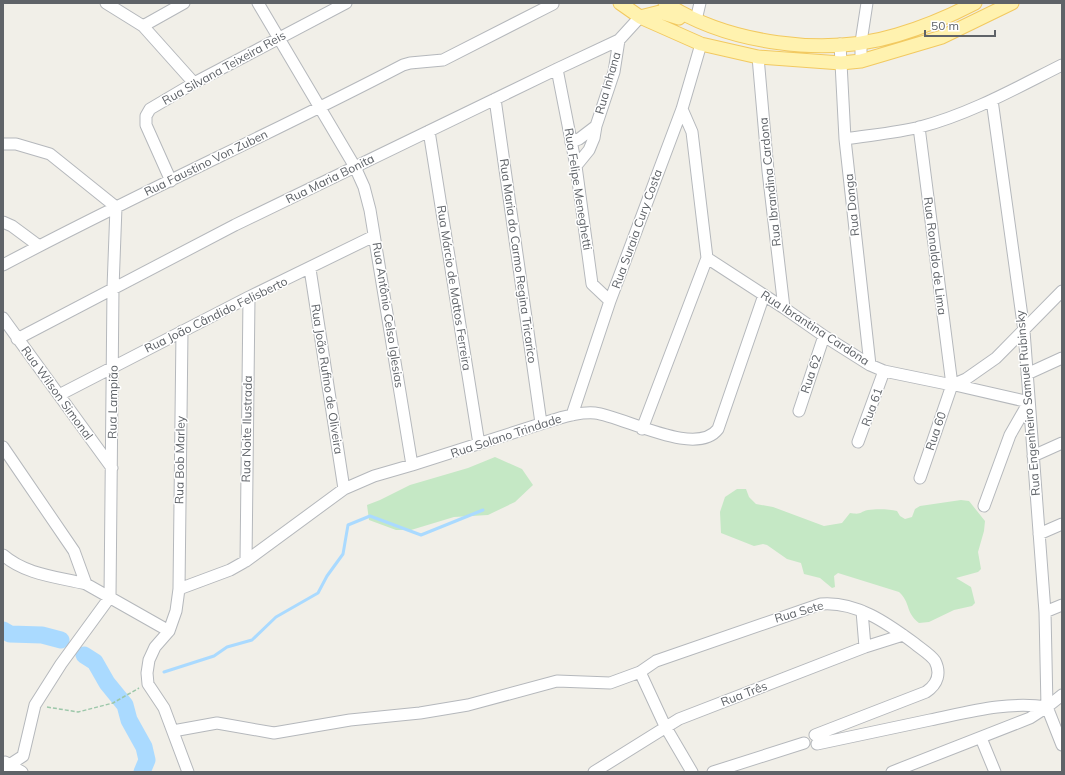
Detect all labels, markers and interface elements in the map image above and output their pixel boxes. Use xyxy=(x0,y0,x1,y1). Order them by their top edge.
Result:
scale bar xyxy=(925,12,995,38)
text: 50 m xyxy=(931,18,959,33)
street label: Rua Silvana Teixeira Reis xyxy=(159,27,288,108)
street label: Rua Inhana xyxy=(591,50,624,116)
street label: Rua Ibrandina Cardona xyxy=(755,117,784,247)
street label: Rua Faustino Von Zuben xyxy=(142,126,270,199)
street label: Rua Felipe Meneghetti xyxy=(561,127,596,251)
street label: Rua Maria Bonita xyxy=(283,151,377,207)
street label: Rua Maria do Carmo Regina Tricarico xyxy=(497,158,540,364)
street label: Rua Suraia Cury Costa xyxy=(608,167,665,290)
street label: Rua Donga xyxy=(841,173,862,237)
street label: Rua Ronaldo de Lima xyxy=(921,196,950,316)
street label: Rua Márcio de Mattos Ferreira xyxy=(434,204,475,372)
street label: Rua Antônio Celso Iglesias xyxy=(370,241,407,389)
street label: Rua João Cândido Felisberto xyxy=(142,273,290,356)
street label: Rua Ibrantina Cardona xyxy=(758,287,872,368)
street label: Rua João Rufino de Oliveira xyxy=(308,303,347,455)
street label: Rua Engenheiro Samuel Rubinsky xyxy=(1012,309,1043,497)
street label: Rua Wilson Simonal xyxy=(18,343,97,443)
street label: Rua 62 xyxy=(797,352,824,395)
street label: Rua Lampião xyxy=(104,365,121,439)
street label: Rua Noite Ilustrada xyxy=(238,375,255,483)
street label: Rua 61 xyxy=(858,385,885,428)
street label: Rua 60 xyxy=(922,409,949,452)
street label: Rua Solano Trindade xyxy=(449,411,563,461)
street label: Rua Bob Marley xyxy=(171,415,188,504)
street label: Rua Sete xyxy=(773,597,825,626)
street label: Rua Três xyxy=(718,678,769,709)

